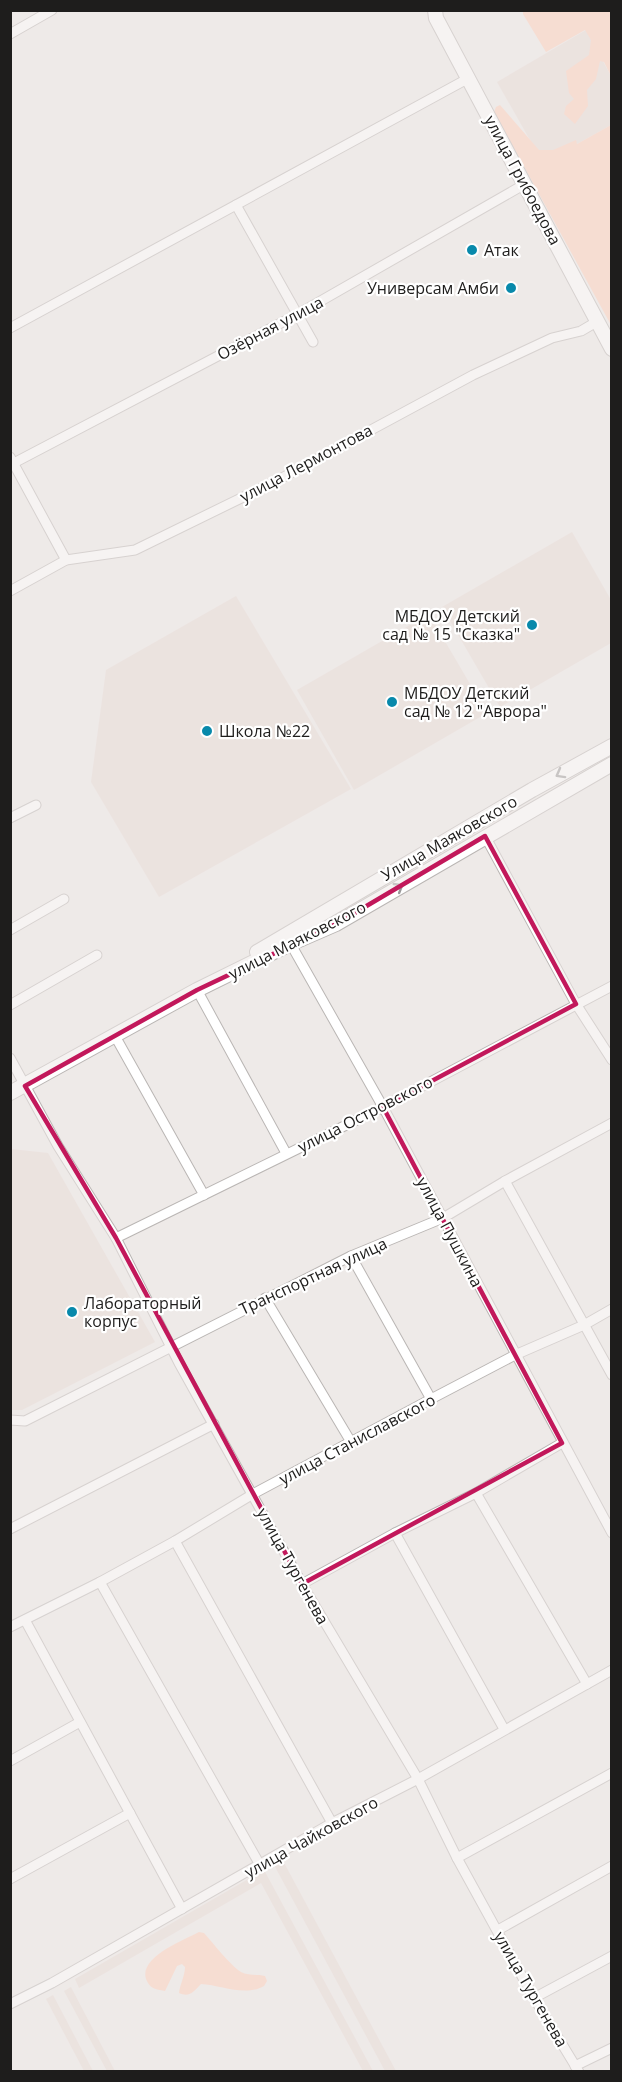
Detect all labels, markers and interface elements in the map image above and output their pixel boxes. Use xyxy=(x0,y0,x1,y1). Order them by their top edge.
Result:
street label: улица Грибоедова xyxy=(480,111,566,249)
place label: Атак xyxy=(484,239,520,261)
marker: Атак xyxy=(465,243,479,257)
place label: Универсам Амби xyxy=(367,277,499,299)
marker: Универсам Амби xyxy=(504,281,518,295)
street label: Озёрная улица xyxy=(213,291,327,365)
street label: улица Лермонтова xyxy=(236,419,376,507)
place label: МБДОУ Детский сад № 15 "Сказка" xyxy=(382,605,520,645)
marker: МБДОУ Детский сад № 15 "Сказка" xyxy=(525,618,539,632)
place label: МБДОУ Детский сад № 12 "Аврора" xyxy=(404,682,547,722)
marker: МБДОУ Детский сад № 12 "Аврора" xyxy=(385,695,399,709)
place label: Школа №22 xyxy=(219,720,310,742)
marker: Школа №22 xyxy=(200,724,214,738)
one-way arrow xyxy=(556,767,567,778)
street label: Улица Маяковского xyxy=(377,790,521,886)
one-way arrow xyxy=(393,882,403,894)
street label: улица Маяковского xyxy=(224,896,370,984)
street label: улица Островского xyxy=(294,1070,436,1158)
street label: улица Пушкина xyxy=(412,1173,488,1291)
street label: Транспортная улица xyxy=(236,1232,390,1320)
place label: Лабораторный корпус xyxy=(84,1292,202,1332)
marker: Лабораторный корпус xyxy=(65,1305,79,1319)
street label: улица Станиславского xyxy=(275,1388,439,1490)
street label: улица Тургенева xyxy=(252,1504,334,1628)
street label: улица Чайковского xyxy=(240,1791,382,1883)
street label: улица Тургенева xyxy=(489,1927,573,2051)

